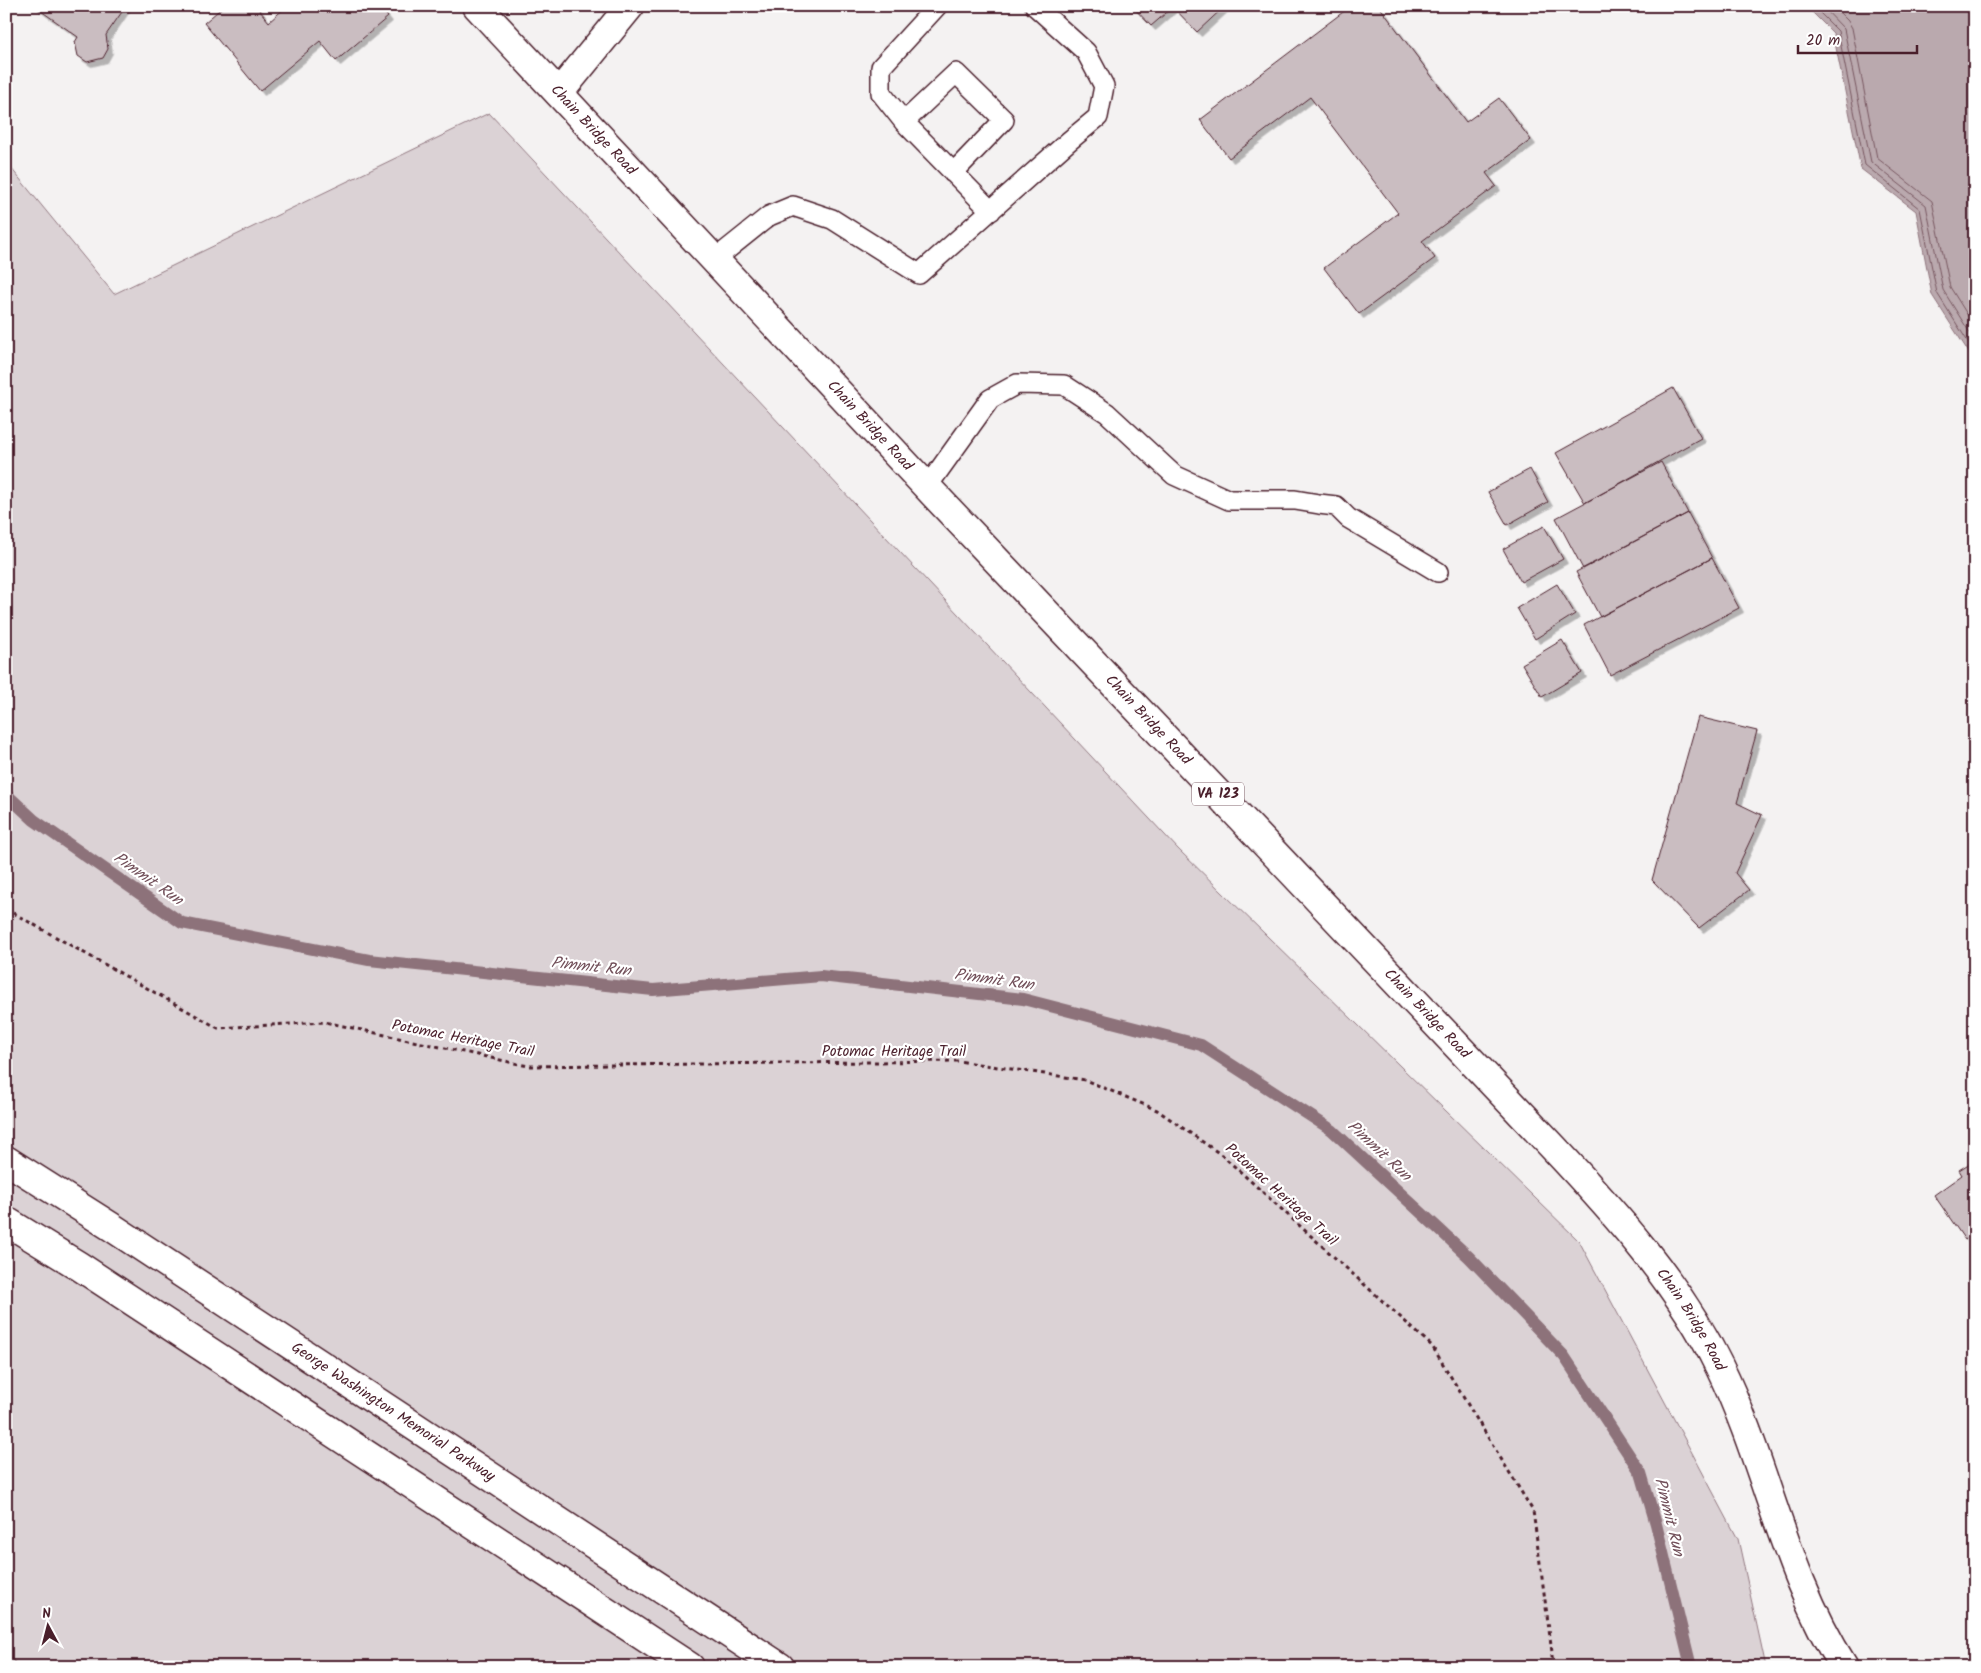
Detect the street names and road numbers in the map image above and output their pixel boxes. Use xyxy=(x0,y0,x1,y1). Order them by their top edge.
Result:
street label: Chain Bridge Road xyxy=(544,79,642,182)
street label: Chain Bridge Road xyxy=(821,375,919,477)
street label: Chain Bridge Road xyxy=(1099,669,1198,771)
road number: VA 123 xyxy=(1192,782,1244,806)
street label: Chain Bridge Road xyxy=(1378,963,1476,1065)
street label: Potomac Heritage Trail xyxy=(390,1013,537,1065)
street label: Potomac Heritage Trail xyxy=(822,1040,967,1064)
street label: Potomac Heritage Trail xyxy=(1219,1138,1343,1252)
street label: Chain Bridge Road xyxy=(1650,1263,1732,1376)
street label: George Washington Memorial Parkway xyxy=(286,1336,501,1489)

